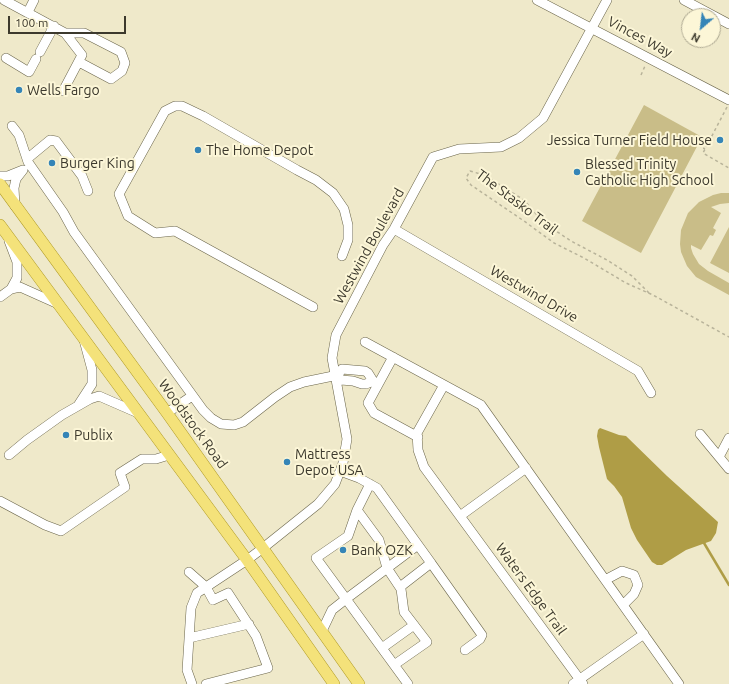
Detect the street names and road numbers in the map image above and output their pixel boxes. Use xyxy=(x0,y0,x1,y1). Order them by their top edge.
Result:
street label: Vinces Way xyxy=(605,13,675,61)
street label: The Stasko Trail xyxy=(473,166,561,238)
street label: Westwind Boulevard xyxy=(330,185,408,307)
street label: Westwind Drive xyxy=(487,262,581,326)
street label: Woodstock Road xyxy=(155,376,231,472)
street label: Waters Edge Trail xyxy=(492,540,570,638)

